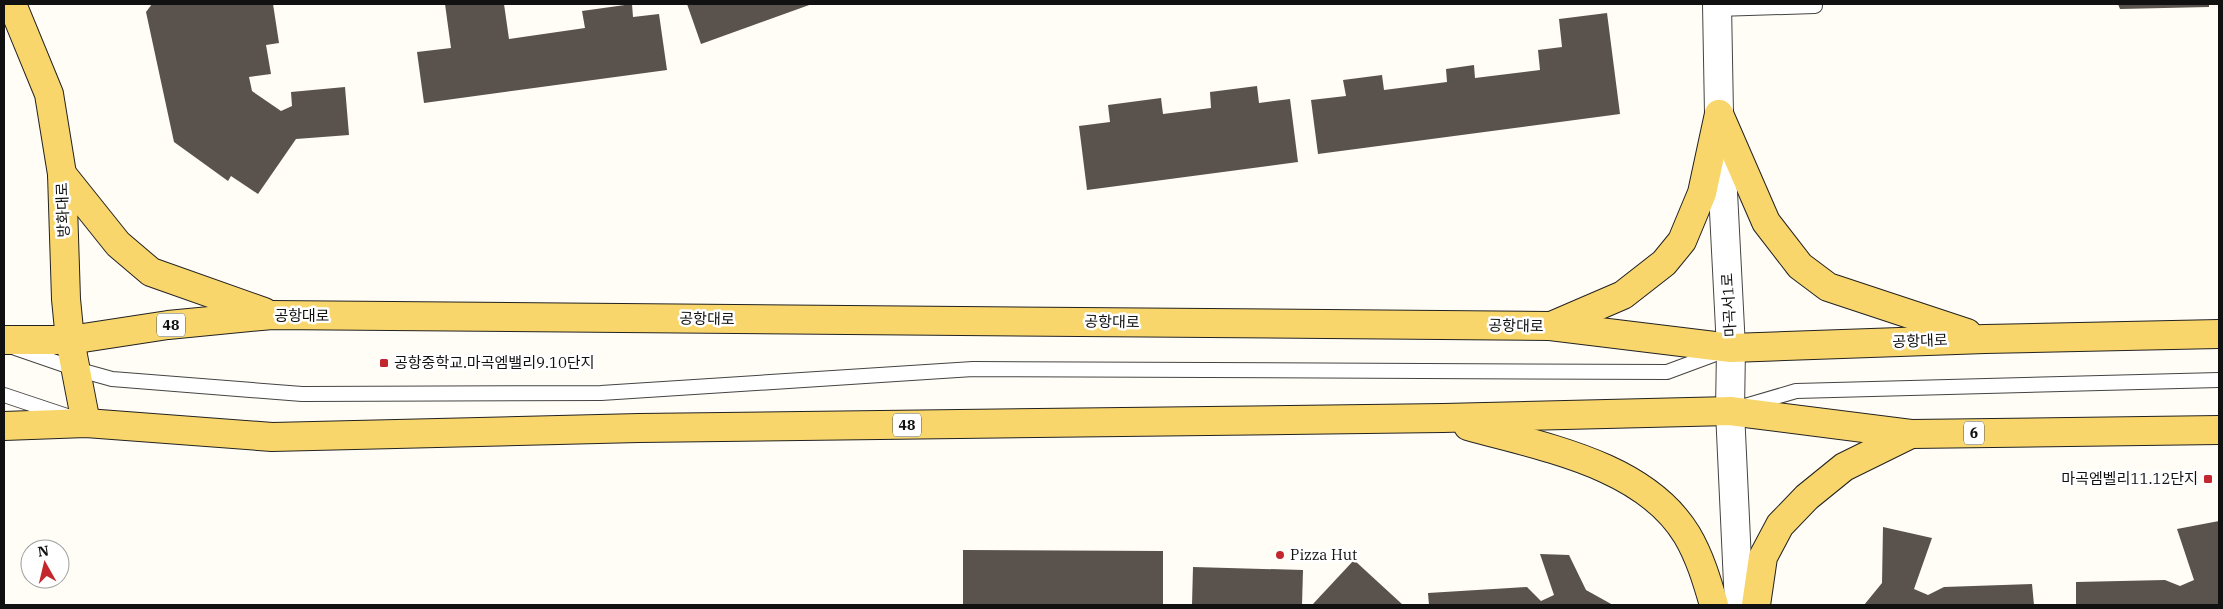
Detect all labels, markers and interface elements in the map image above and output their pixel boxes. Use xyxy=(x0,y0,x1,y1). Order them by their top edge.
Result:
street label: 방화대로 xyxy=(52,182,73,238)
street label: 마곡서1로 xyxy=(1717,272,1740,338)
street label: 공항대로 xyxy=(274,306,330,325)
street label: 공항대로 xyxy=(679,309,735,328)
street label: 공항대로 xyxy=(1084,312,1140,331)
road number: 48 xyxy=(157,314,185,336)
street label: 공항대로 xyxy=(1488,316,1544,335)
street label: 공항대로 xyxy=(1892,330,1948,351)
place label: 공항중학교.마곡엠밸리9.10단지 xyxy=(394,353,595,372)
marker: 공항중학교.마곡엠밸리9.10단지 xyxy=(378,357,390,369)
road number: 48 xyxy=(893,414,921,436)
road number: 6 xyxy=(1964,422,1984,444)
place label: 마곡엠벨리11.12단지 xyxy=(2061,469,2198,488)
marker: 마곡엠벨리11.12단지 xyxy=(2202,473,2214,485)
north arrow xyxy=(20,539,70,589)
text: N xyxy=(36,541,50,561)
place label: Pizza Hut xyxy=(1290,545,1357,564)
marker: Pizza Hut xyxy=(1274,549,1286,561)

